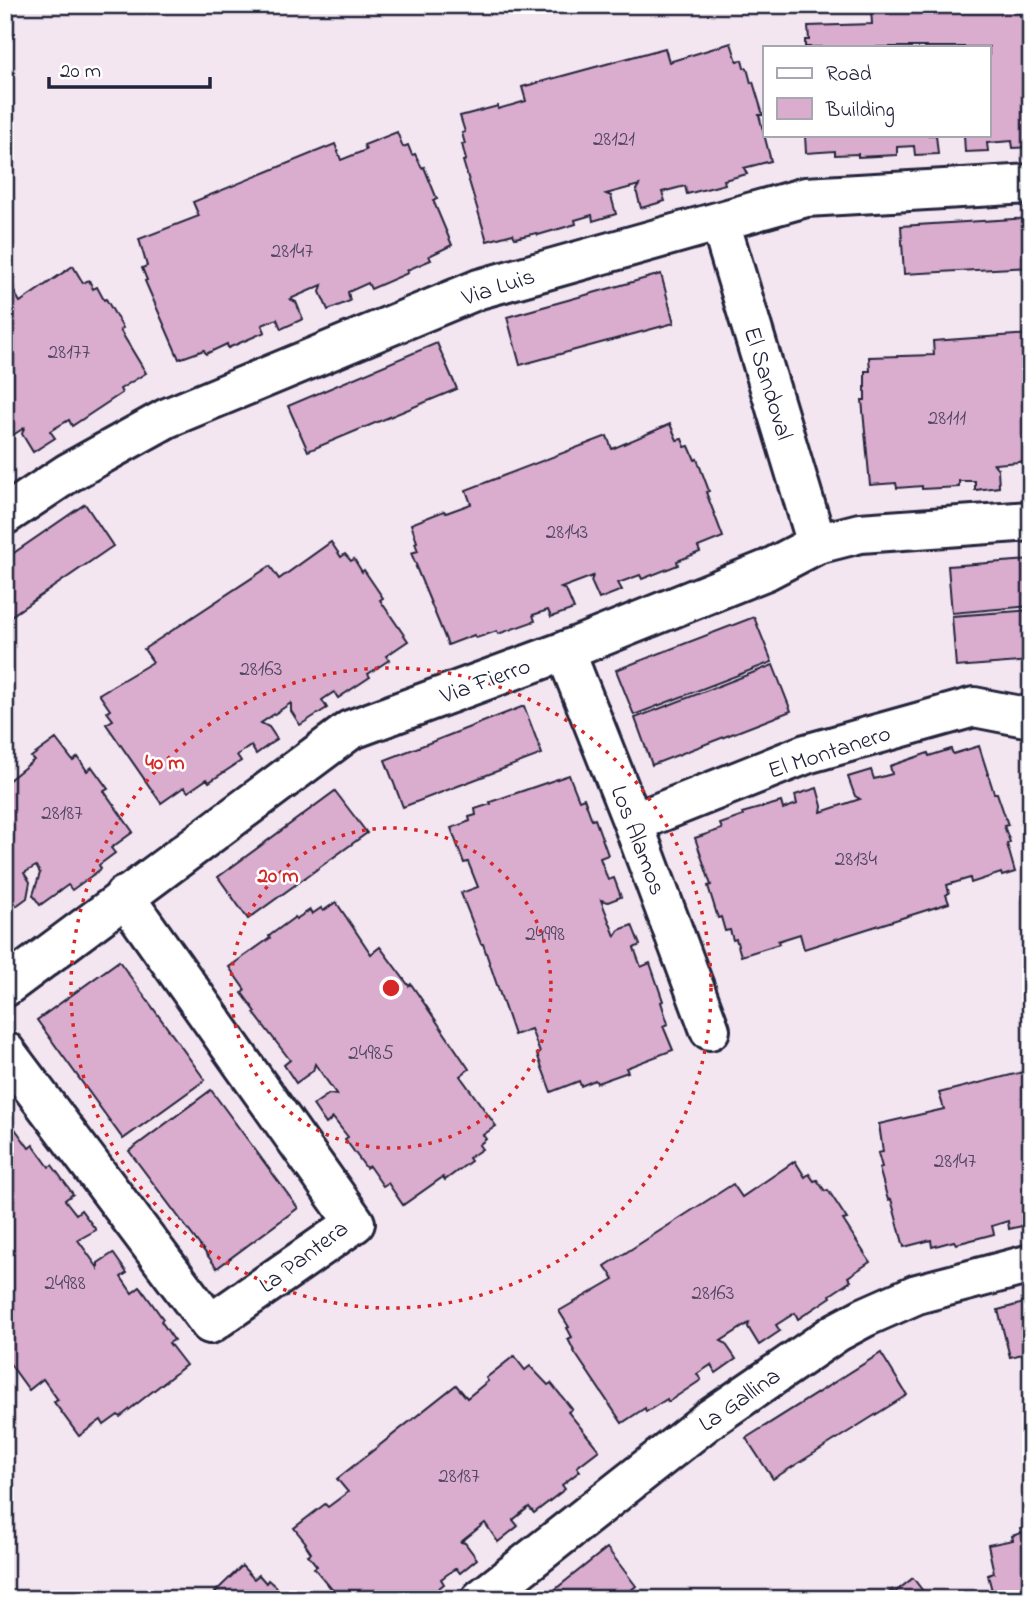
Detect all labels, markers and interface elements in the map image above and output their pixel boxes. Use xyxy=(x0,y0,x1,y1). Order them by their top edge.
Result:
scale bar xyxy=(49,46,210,90)
legend xyxy=(763,46,990,136)
text: 20 m xyxy=(60,57,101,87)
text: Road xyxy=(826,60,872,90)
text: Building xyxy=(825,96,895,128)
house number: 28121 xyxy=(593,125,635,155)
house number: 28147 xyxy=(271,237,313,267)
street label: Via Luis xyxy=(457,260,540,317)
street label: El Sandoval xyxy=(733,323,800,445)
house number: 28177 xyxy=(48,338,90,368)
house number: 28111 xyxy=(928,404,966,434)
house number: 28143 xyxy=(546,518,588,548)
street label: Via Fierro xyxy=(435,650,536,715)
house number: 28163 xyxy=(240,655,282,685)
street label: El Montanero xyxy=(764,717,896,790)
text: 40 m xyxy=(145,749,185,779)
street label: Los Alamos xyxy=(600,781,674,901)
house number: 28187 xyxy=(41,799,83,829)
house number: 28134 xyxy=(835,845,877,875)
text: 20 m xyxy=(256,862,299,892)
house number: 24998 xyxy=(525,920,565,950)
centre of rings xyxy=(379,976,403,1000)
house number: 24985 xyxy=(348,1039,394,1069)
house number: 28147 xyxy=(934,1147,976,1177)
street label: La Pantera xyxy=(252,1213,357,1303)
house number: 24988 xyxy=(44,1269,86,1299)
house number: 28163 xyxy=(692,1279,734,1309)
street label: La Gallina xyxy=(692,1360,789,1442)
house number: 28187 xyxy=(438,1462,480,1492)

